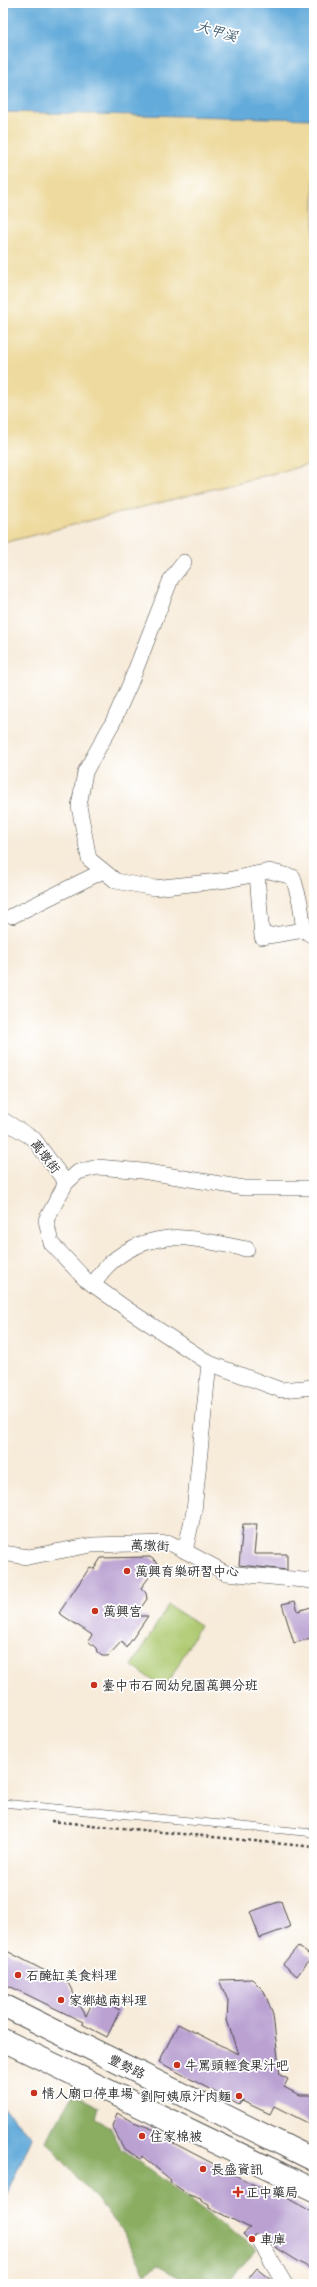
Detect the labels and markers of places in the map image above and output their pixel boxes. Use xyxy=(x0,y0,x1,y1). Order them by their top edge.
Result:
place label: 萬興育樂研習中心 xyxy=(135,1564,239,1581)
marker: 萬興育樂研習中心 xyxy=(122,1566,132,1576)
place label: 萬興宮 xyxy=(103,1604,142,1621)
marker: 萬興宮 xyxy=(90,1606,100,1616)
place label: 臺中市石岡幼兒園萬興分班 xyxy=(102,1678,258,1695)
marker: 臺中市石岡幼兒園萬興分班 xyxy=(89,1680,99,1690)
place label: 石醃缸美食料理 xyxy=(26,1968,117,1985)
marker: 石醃缸美食料理 xyxy=(13,1970,23,1980)
place label: 家鄉越南料理 xyxy=(69,1993,147,2010)
marker: 家鄉越南料理 xyxy=(56,1995,66,2005)
place label: 牛罵頭輕食果汁吧 xyxy=(185,2058,289,2075)
marker: 牛罵頭輕食果汁吧 xyxy=(172,2060,182,2070)
place label: 情人廟口停車場 xyxy=(42,2086,133,2103)
marker: 情人廟口停車場 xyxy=(29,2088,39,2098)
place label: 劉阿姨原汁肉麵 xyxy=(140,2089,231,2106)
marker: 劉阿姨原汁肉麵 xyxy=(234,2091,244,2101)
place label: 住家棉被 xyxy=(150,2129,202,2146)
marker: 住家棉被 xyxy=(137,2131,147,2141)
place label: 長盛資訊 xyxy=(211,2162,263,2179)
marker: 長盛資訊 xyxy=(198,2164,208,2174)
place label: 正中藥局 xyxy=(246,2185,298,2202)
marker: 正中藥局 xyxy=(233,2187,243,2197)
place label: 車庫 xyxy=(260,2232,286,2249)
marker: 車庫 xyxy=(247,2234,257,2244)

